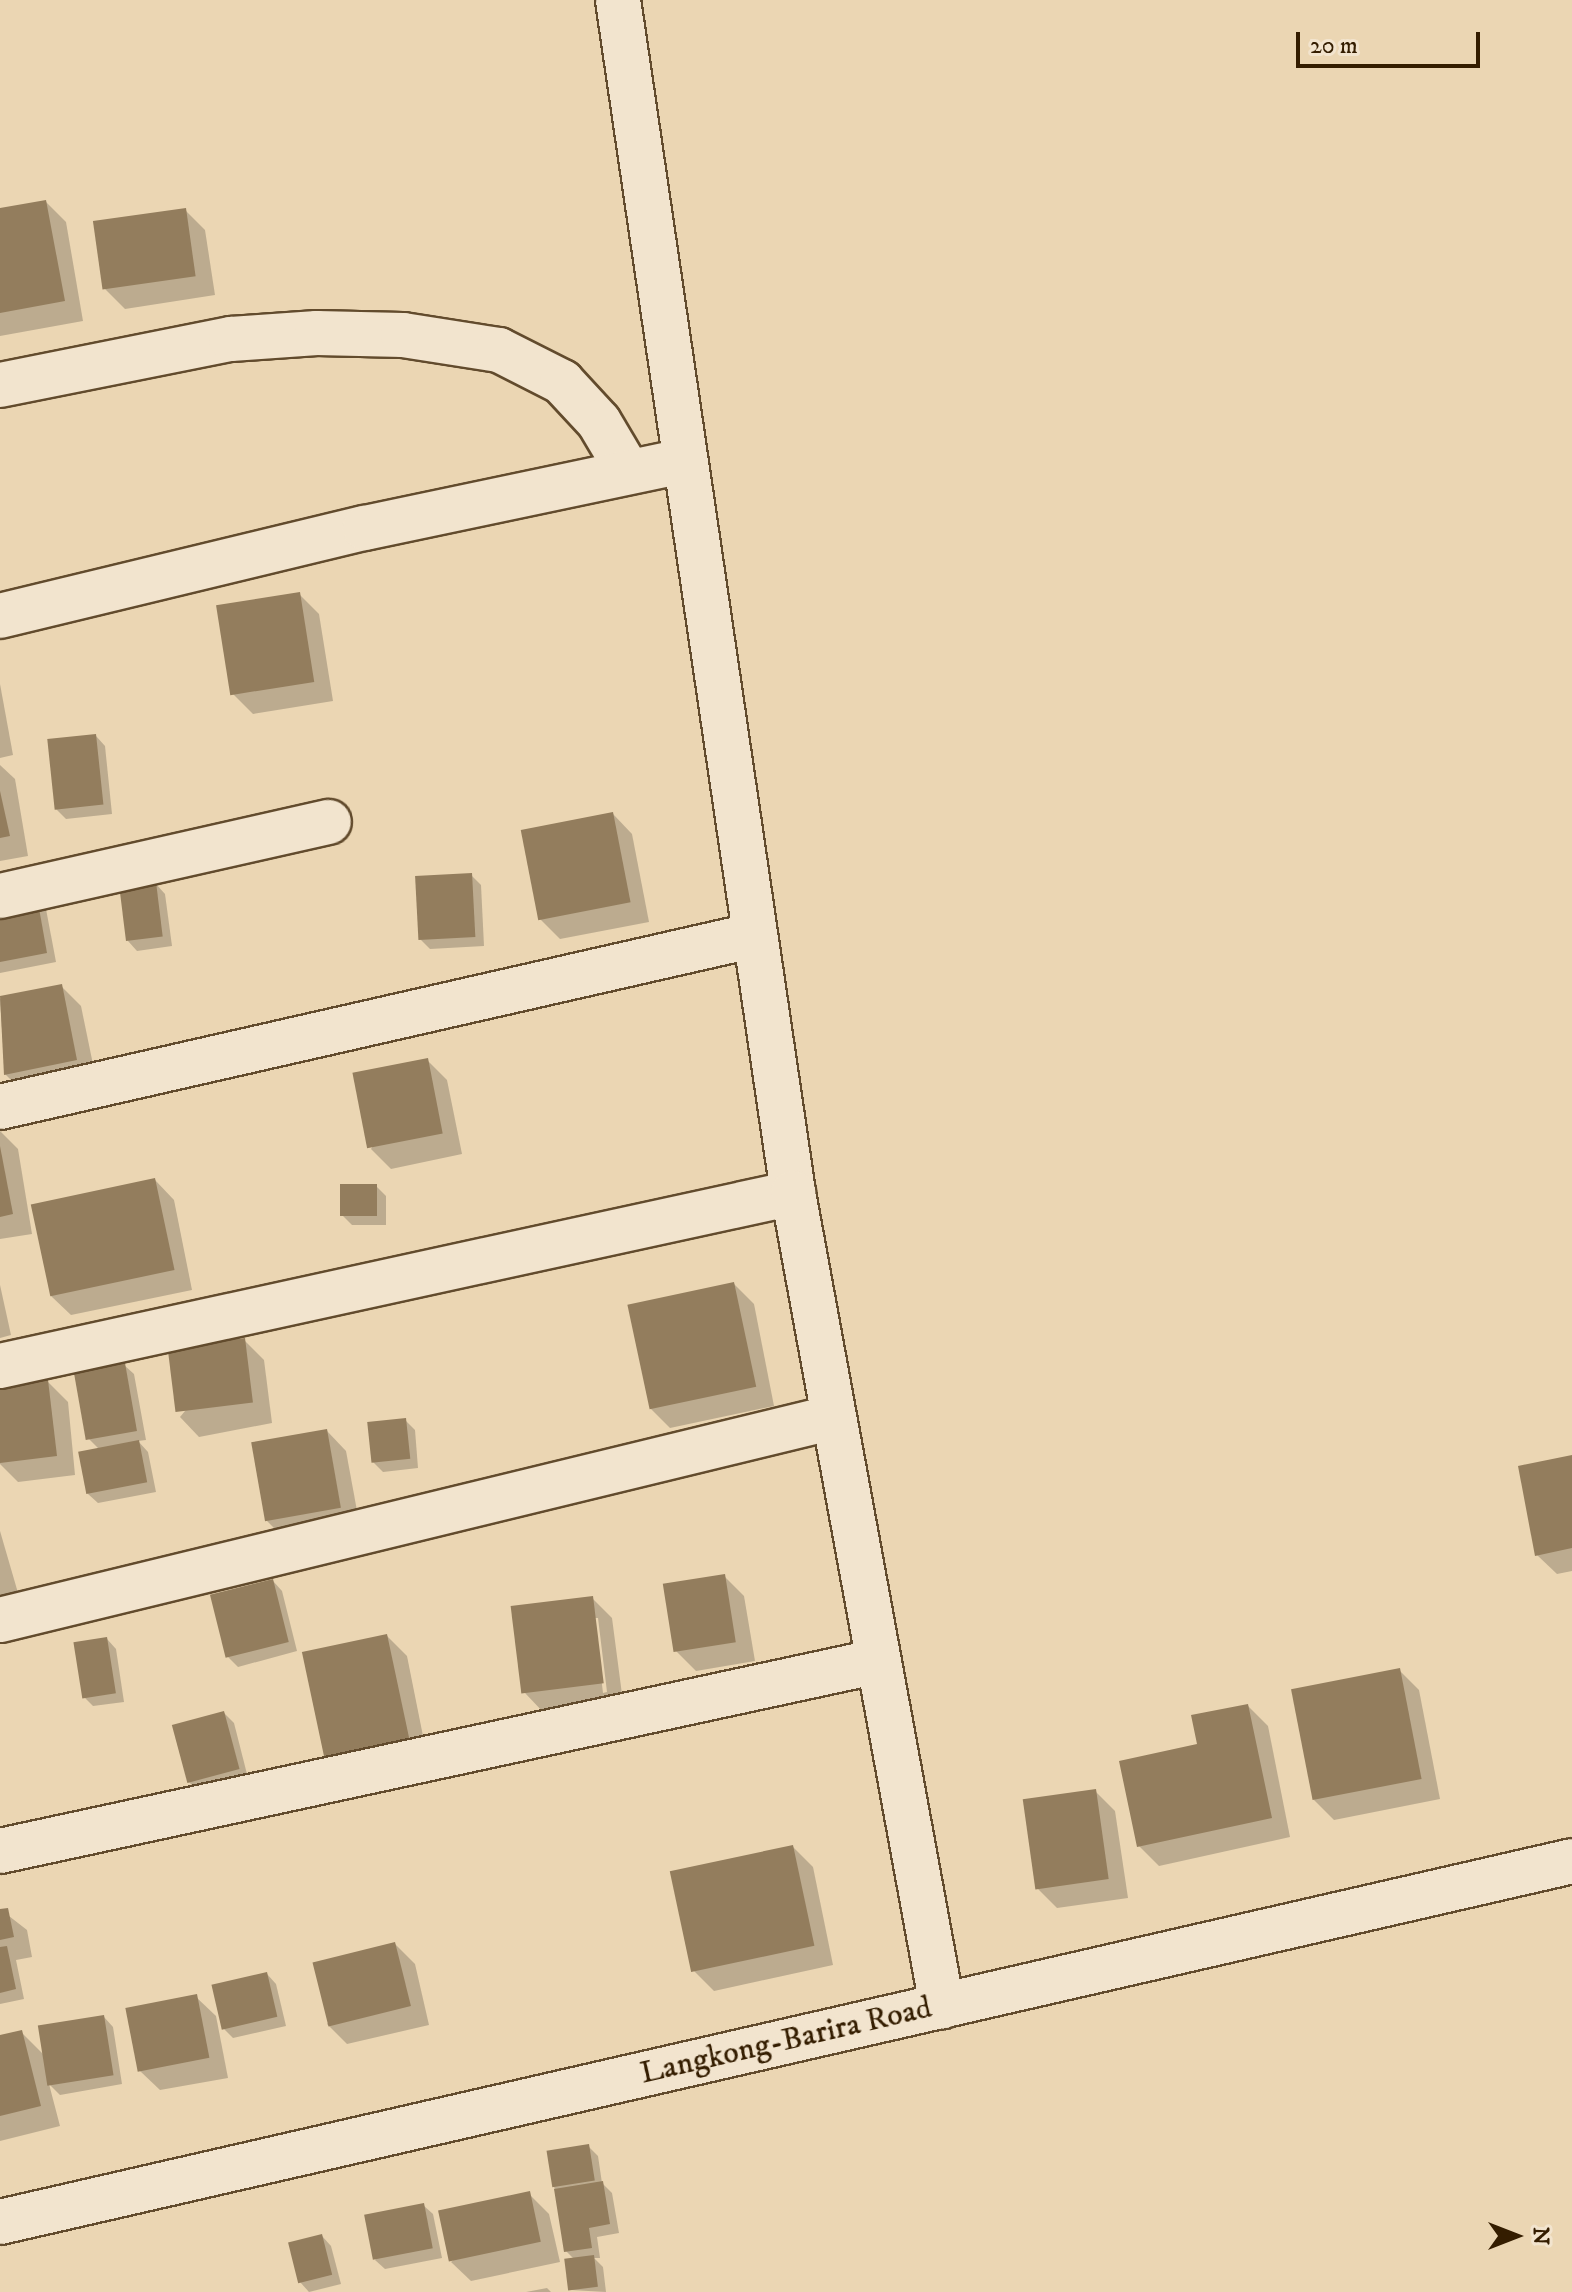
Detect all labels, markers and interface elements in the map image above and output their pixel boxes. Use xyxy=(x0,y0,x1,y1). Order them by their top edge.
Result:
scale bar xyxy=(1300,16,1484,66)
text: 20 m xyxy=(1310,31,1358,61)
street label: Langkong-Barira Road xyxy=(637,1989,935,2093)
north arrow xyxy=(1476,2196,1556,2276)
text: N xyxy=(1527,2227,1554,2245)

